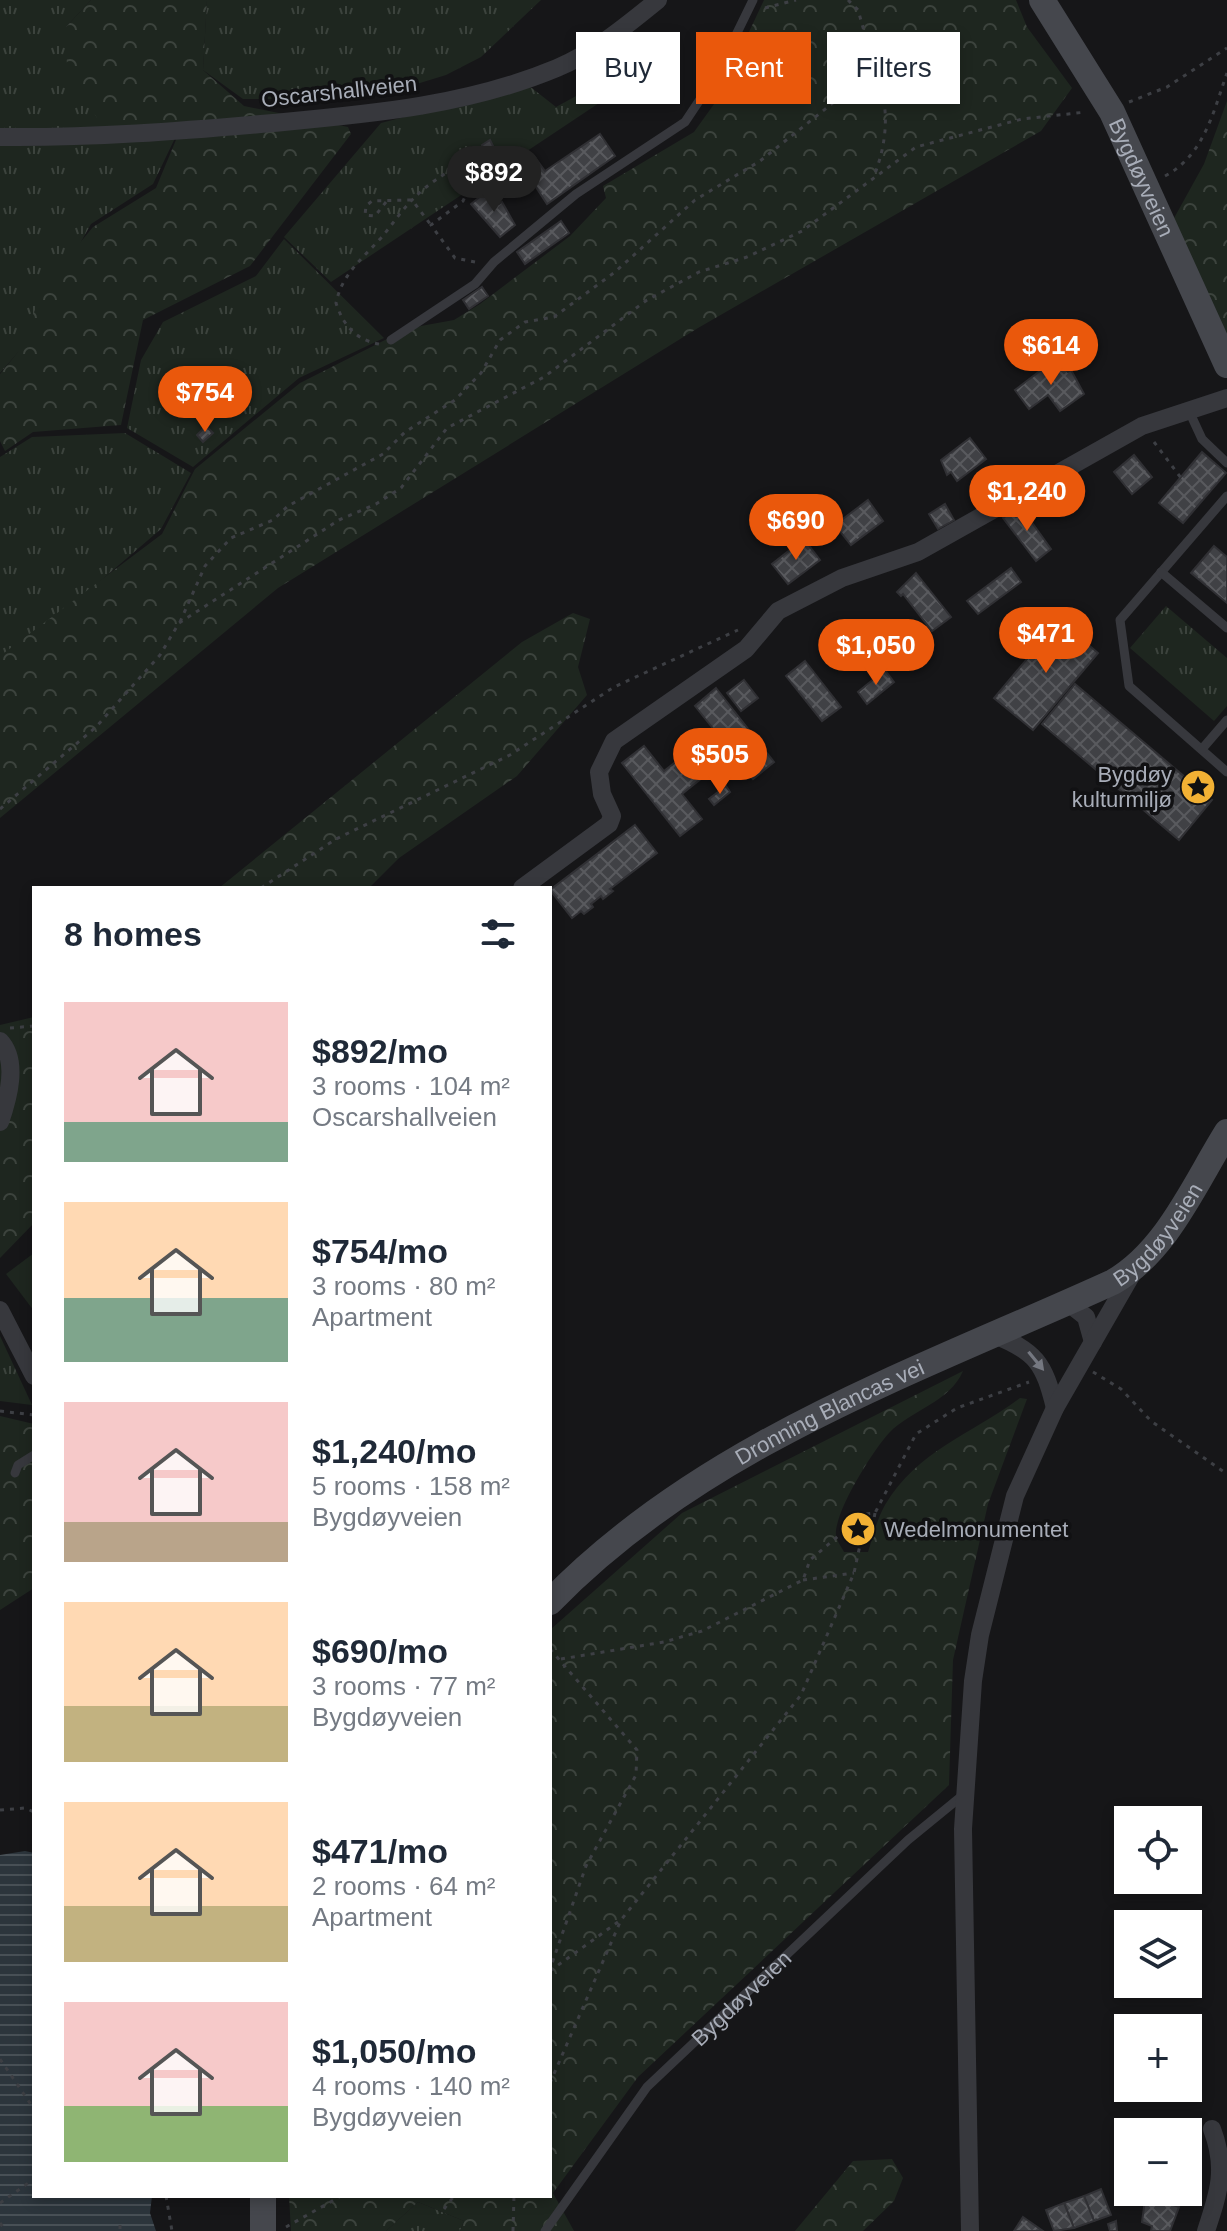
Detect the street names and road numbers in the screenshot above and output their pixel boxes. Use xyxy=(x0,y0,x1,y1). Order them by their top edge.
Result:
street label: Oscarshallveien xyxy=(260,71,418,112)
street label: Bygdøyveien xyxy=(1104,115,1179,241)
street label: Bygdøyveien xyxy=(1108,1179,1208,1292)
street label: Dronning Blancas vei xyxy=(731,1355,928,1470)
street label: Bygdøyveien xyxy=(687,1946,796,2051)

